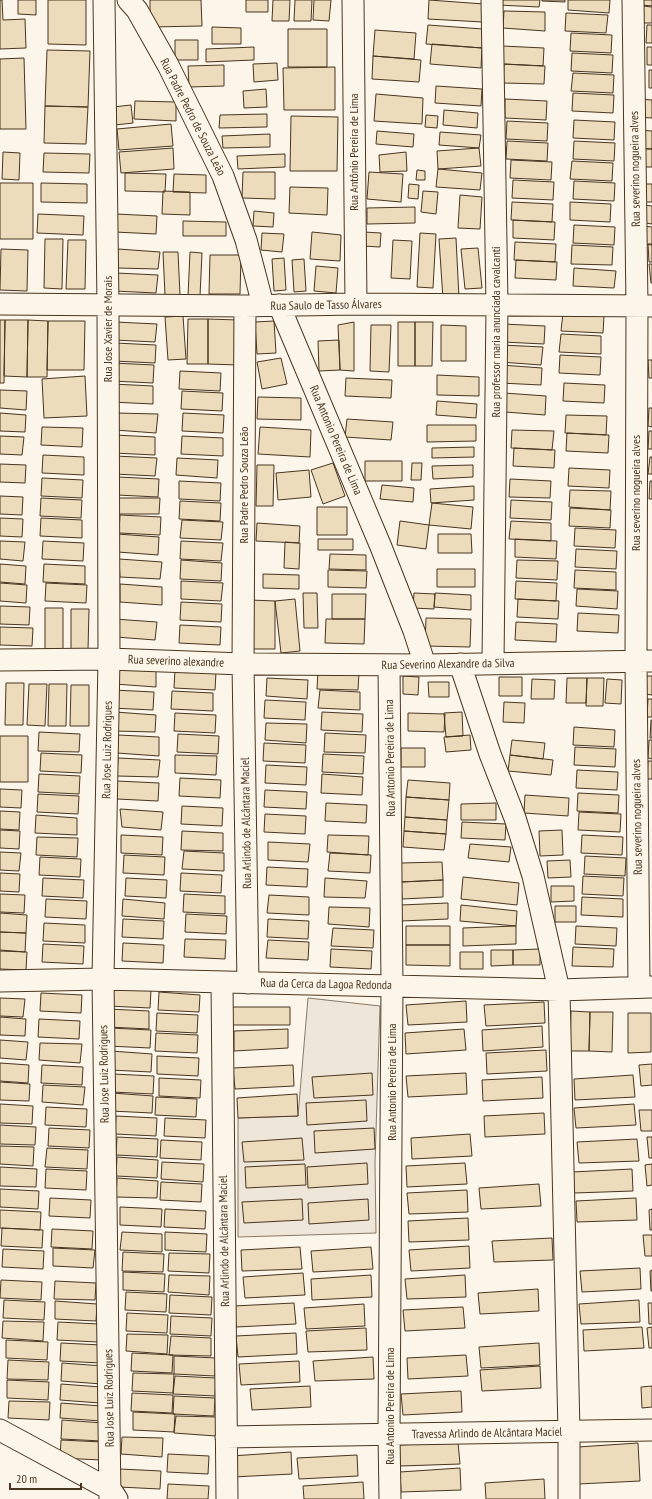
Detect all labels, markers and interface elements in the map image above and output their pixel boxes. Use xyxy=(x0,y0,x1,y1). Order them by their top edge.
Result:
street label: Rua Padre Pedro de Souza Leão xyxy=(157,56,230,178)
street label: Rua Antônio Pereira de Lima xyxy=(346,93,361,211)
street label: Rua severino nogueira alves xyxy=(626,111,643,227)
street label: Rua professor maria anunciada cavalcanti xyxy=(488,246,503,418)
street label: Rua Jose Xavier de Morais xyxy=(100,276,115,382)
street label: Rua Saulo de Tasso Álvares xyxy=(270,296,382,313)
street label: Rua Antonio Pereira de Lima xyxy=(307,383,366,497)
street label: Rua Padre Pedro Souza Leão xyxy=(236,426,251,544)
street label: Rua severino nogueira alves xyxy=(628,435,643,551)
street label: Rua severino alexandre xyxy=(128,651,224,670)
street label: Rua Severino Alexandre da Silva xyxy=(381,655,515,672)
street label: Rua Antonio Pereira de Lima xyxy=(381,699,398,817)
street label: Rua Jose Luiz Rodrigues xyxy=(98,701,115,799)
street label: Rua Arlindo de Alcântara Maciel xyxy=(237,757,254,889)
street label: Rua severino nogueira alves xyxy=(628,759,645,875)
street label: Rua da Cerca da Lagoa Redonda xyxy=(260,975,392,992)
street label: Rua Antonio Pereira de Lima xyxy=(384,1023,399,1141)
street label: Rua Jose Luiz Rodrigues xyxy=(95,1025,112,1123)
street label: Rua Arlindo de Alcântara Maciel xyxy=(215,1175,232,1307)
street label: Rua Antonio Pereira de Lima xyxy=(382,1347,397,1465)
street label: Rua Jose Luiz Rodrigues xyxy=(100,1349,117,1447)
street label: Travessa Arlindo de Alcântara Maciel xyxy=(412,1424,563,1441)
scale bar xyxy=(10,1465,81,1491)
text: 20 m xyxy=(16,1471,37,1486)

